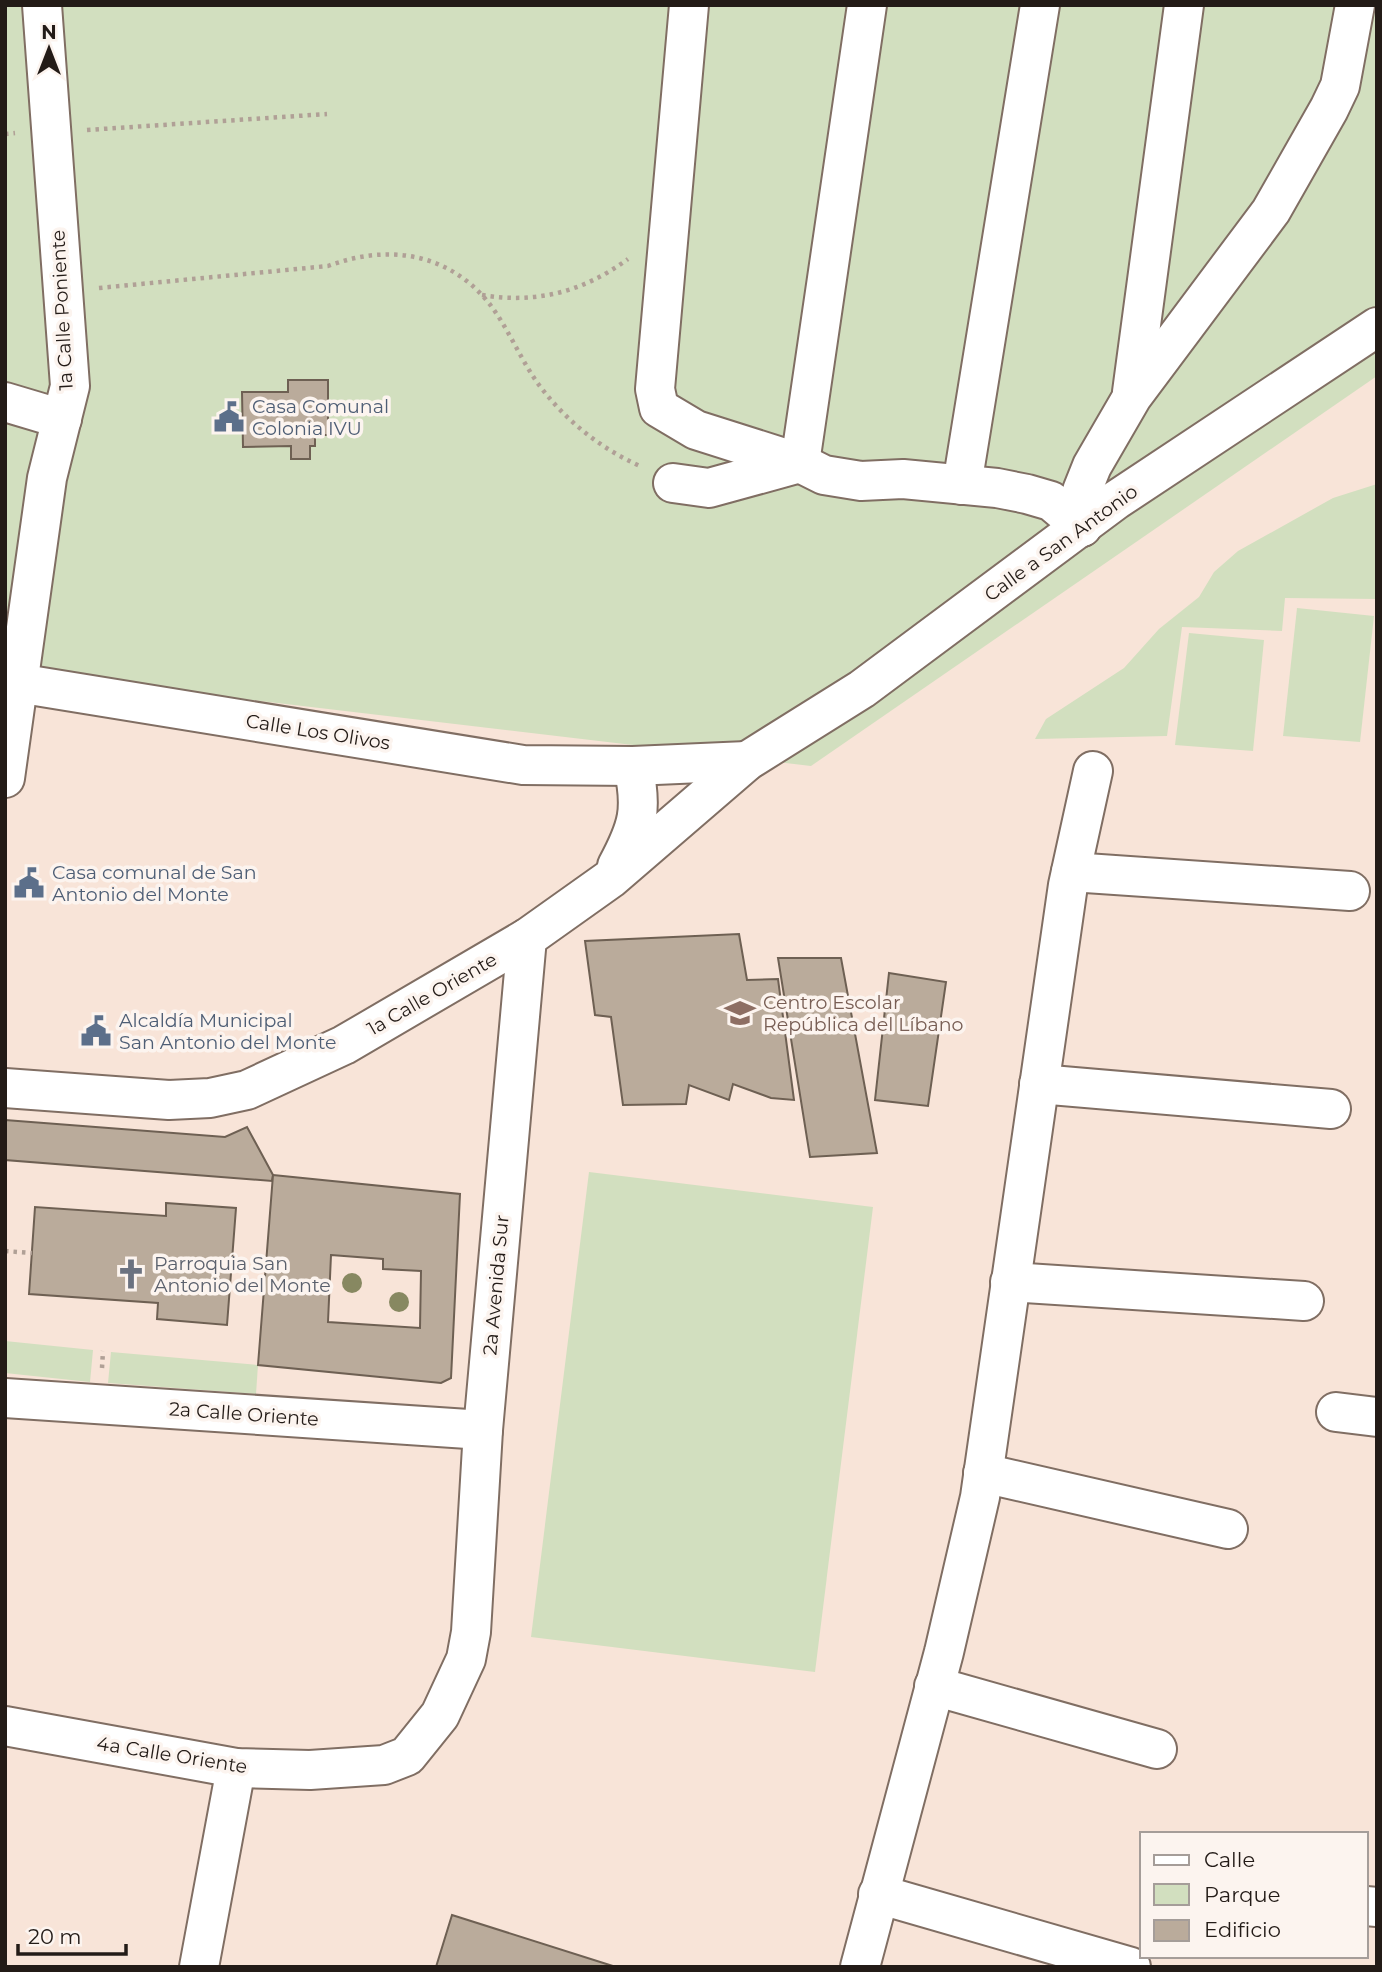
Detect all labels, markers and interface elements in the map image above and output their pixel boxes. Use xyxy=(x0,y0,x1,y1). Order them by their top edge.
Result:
north arrow xyxy=(14,14,84,84)
text: N xyxy=(41,21,57,44)
street label: 1a Calle Poniente xyxy=(46,229,78,391)
place label: Casa Comunal Colonia IVU xyxy=(252,395,389,440)
public building icon: Casa Comunal Colonia IVU xyxy=(212,400,246,434)
street label: Calle a San Antonio xyxy=(980,480,1142,606)
street label: Calle Los Olivos xyxy=(244,709,392,755)
place label: Casa comunal de San Antonio del Monte xyxy=(52,861,257,906)
public building icon: Casa comunal de San Antonio del Monte xyxy=(12,866,46,900)
street label: 1a Calle Oriente xyxy=(363,948,501,1040)
place label: Centro Escolar República del Líbano xyxy=(763,991,963,1036)
school or university icon: Centro Escolar República del Líbano xyxy=(723,996,757,1030)
place label: Alcaldía Municipal San Antonio del Monte xyxy=(119,1009,336,1054)
public building icon: Alcaldía Municipal San Antonio del Monte xyxy=(79,1014,113,1048)
street label: 2a Avenida Sur xyxy=(478,1214,514,1356)
place label: Parroquia San Antonio del Monte xyxy=(154,1252,331,1297)
church icon: Parroquia San Antonio del Monte xyxy=(114,1257,148,1291)
street label: 2a Calle Oriente xyxy=(168,1397,320,1431)
street label: 4a Calle Oriente xyxy=(95,1732,249,1778)
legend xyxy=(1140,1832,1368,1958)
text: Calle xyxy=(1204,1847,1255,1872)
text: Parque xyxy=(1204,1882,1280,1907)
scale bar xyxy=(18,1912,126,1956)
text: Edificio xyxy=(1204,1917,1281,1942)
text: 20 m xyxy=(28,1924,82,1949)

